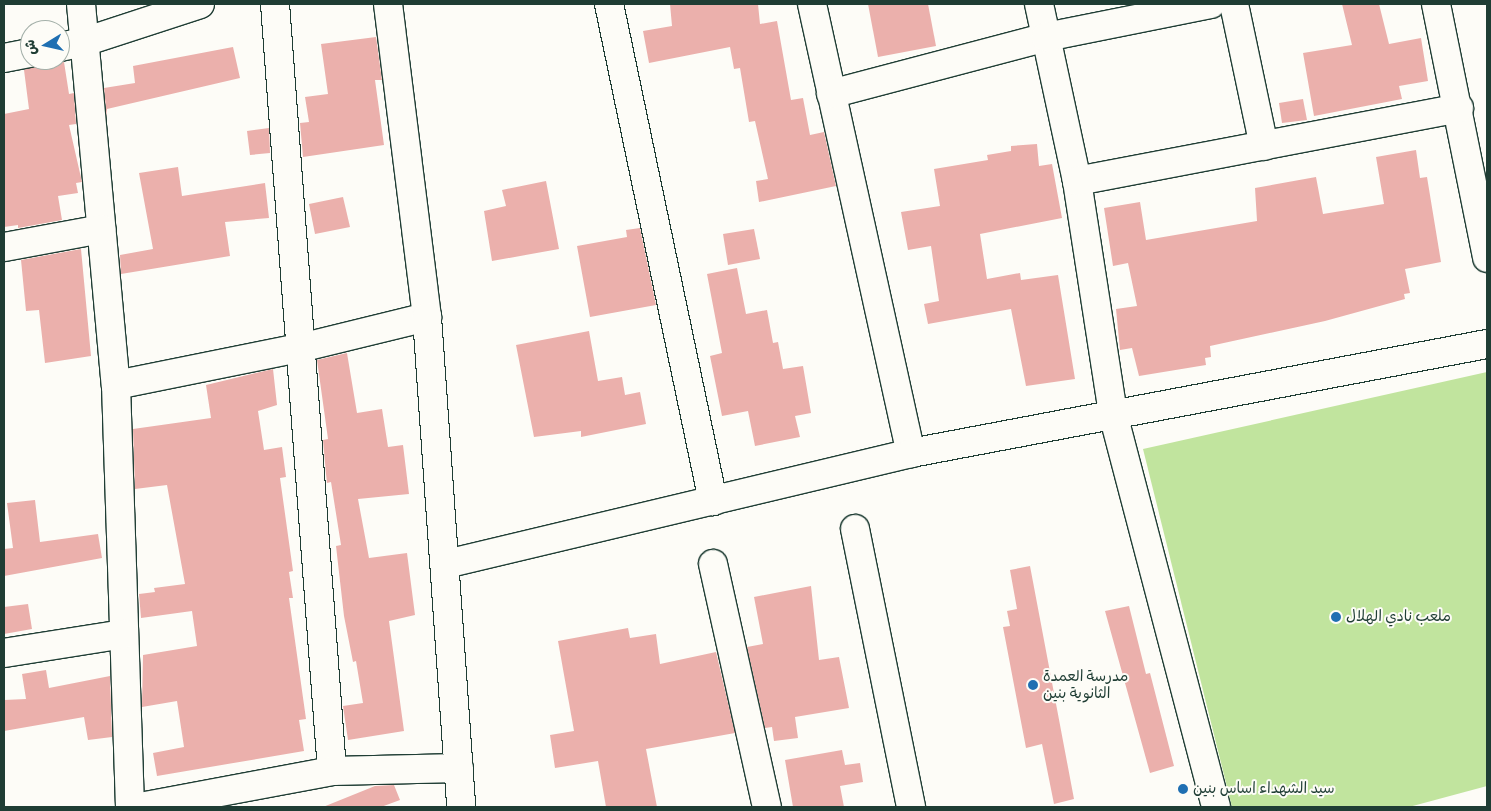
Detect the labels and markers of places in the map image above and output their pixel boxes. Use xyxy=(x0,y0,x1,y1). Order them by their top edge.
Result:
place label: ملعب نادي الهلال xyxy=(1346,608,1451,626)
marker: ملعب نادي الهلال xyxy=(1330,611,1342,623)
place label: مدرسة العمدة الثانوية بنين xyxy=(1043,667,1128,702)
marker: مدرسة العمدة الثانوية بنين xyxy=(1027,679,1039,691)
place label: سيد الشهداء اساس بنين xyxy=(1193,780,1335,798)
marker: سيد الشهداء اساس بنين xyxy=(1177,783,1189,795)

